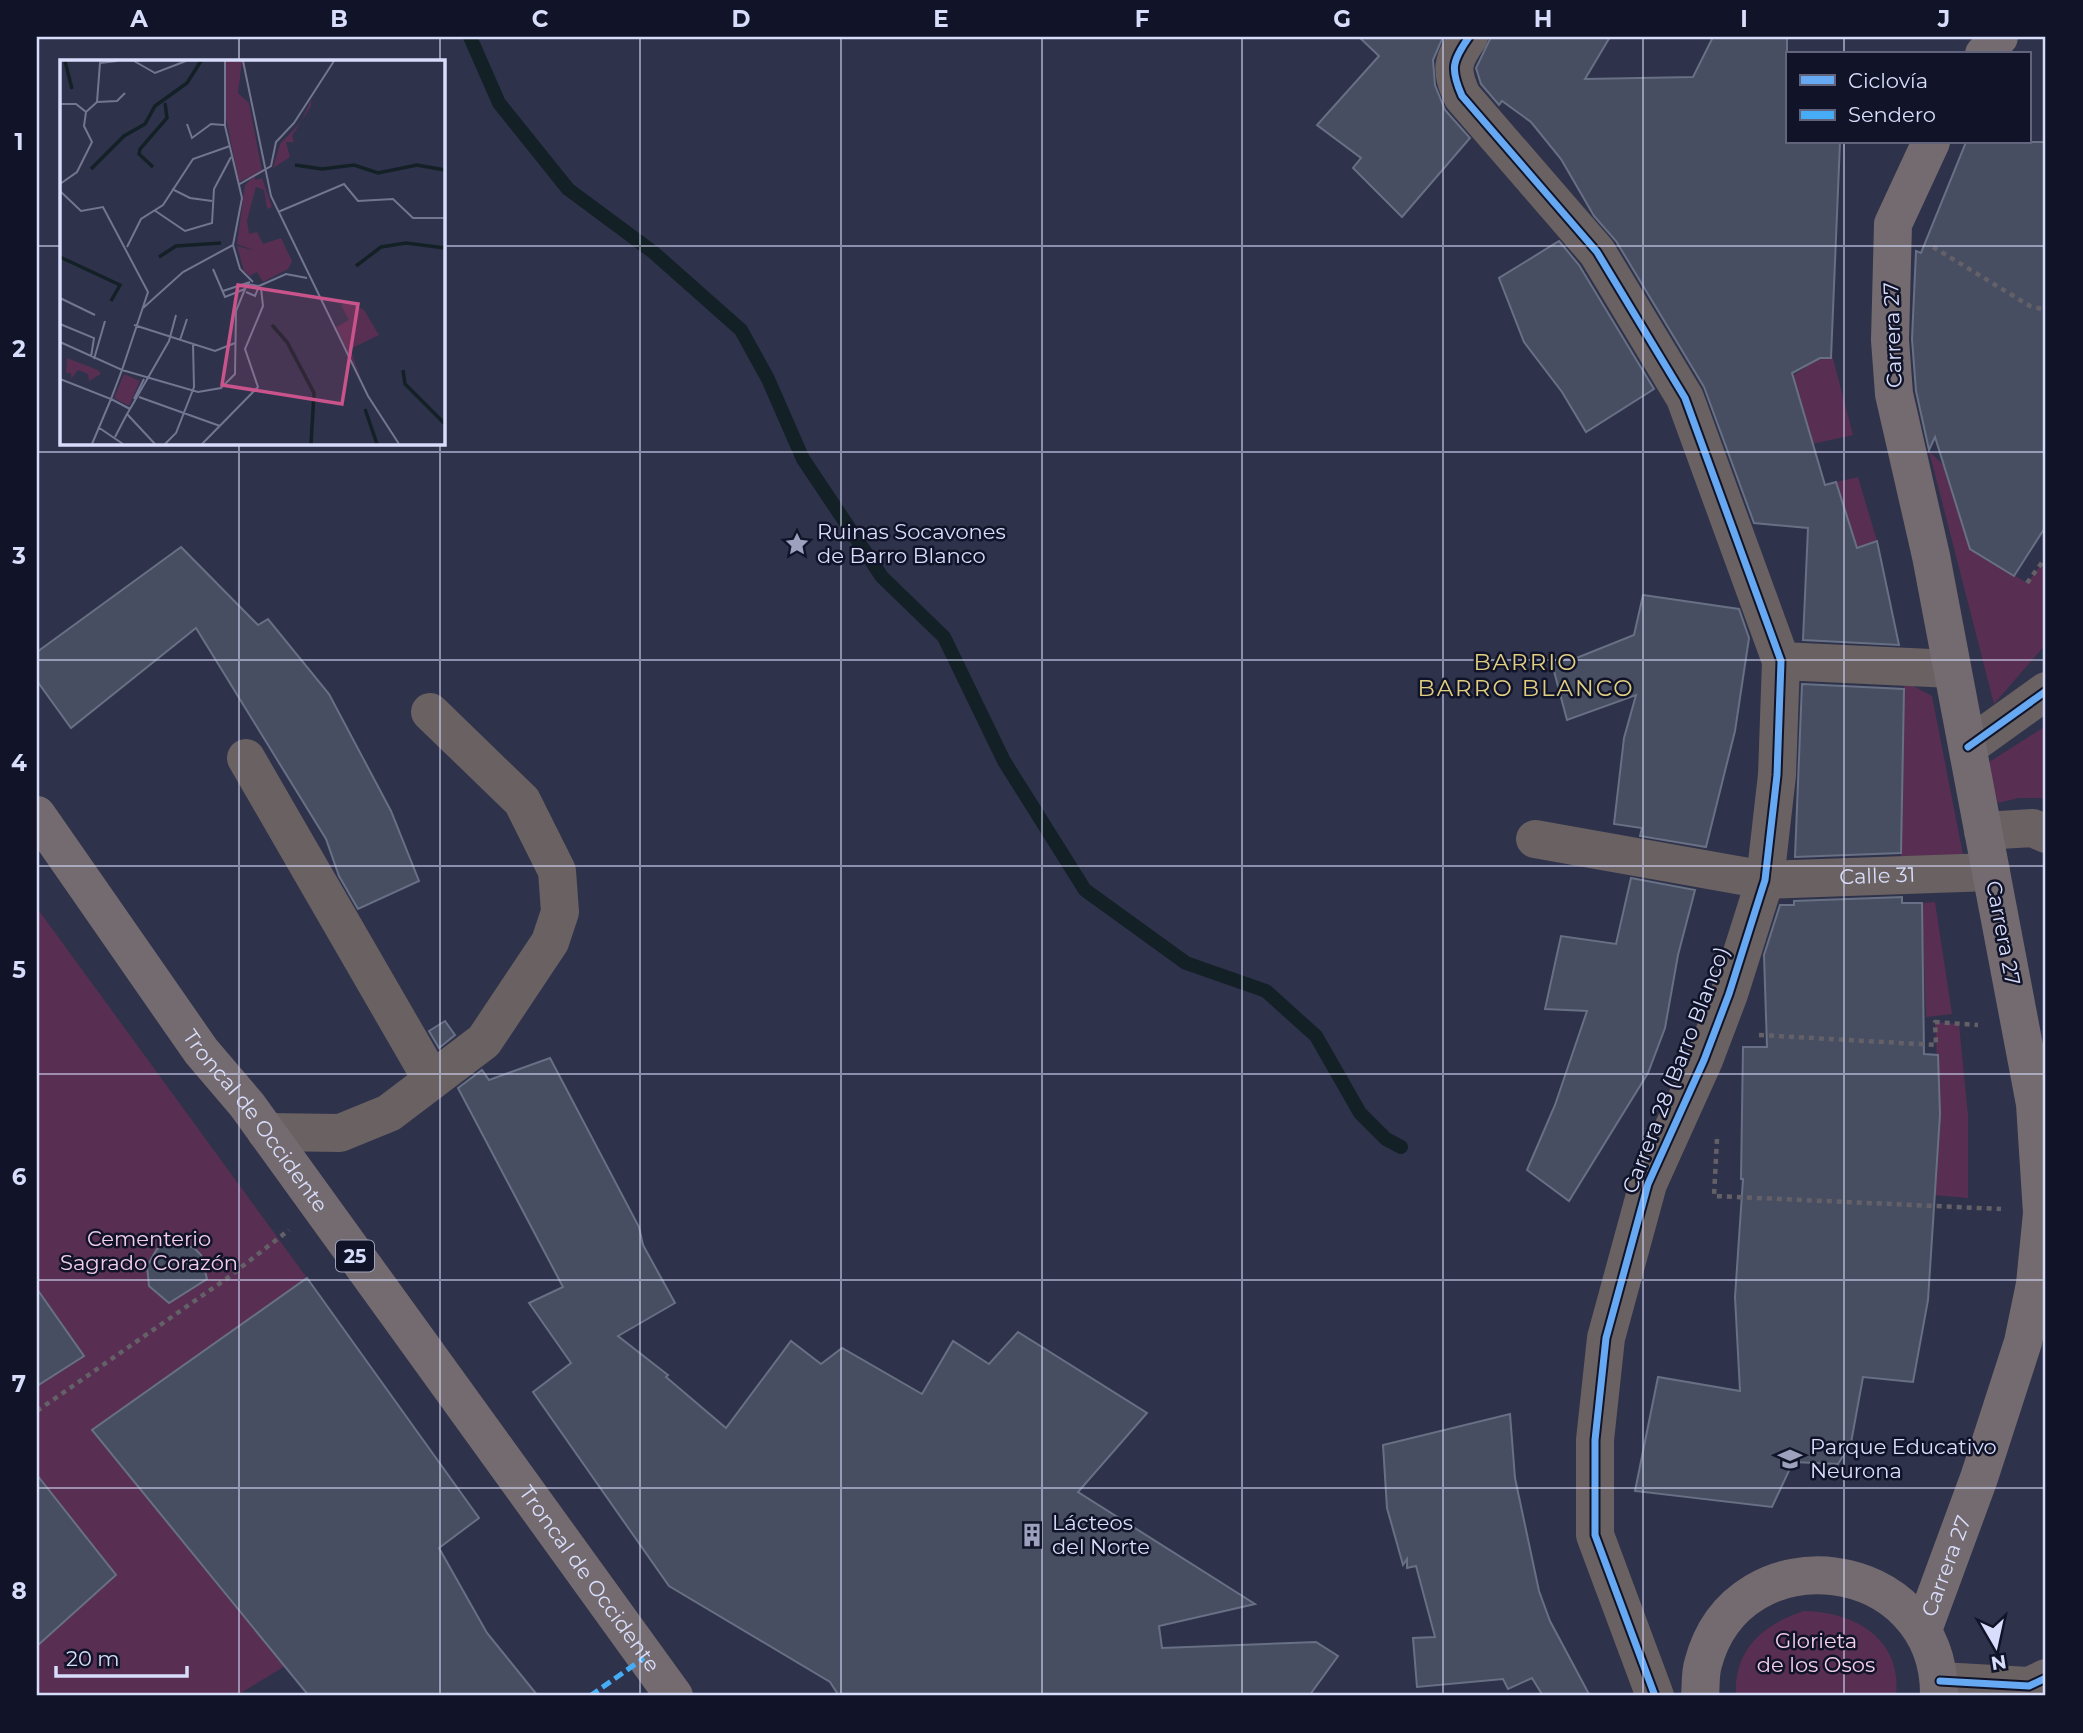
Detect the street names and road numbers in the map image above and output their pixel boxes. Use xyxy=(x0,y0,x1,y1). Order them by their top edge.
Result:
street label: Carrera 27 xyxy=(1878,282,1907,388)
street label: Calle 31 xyxy=(1839,862,1916,889)
street label: Carrera 27 xyxy=(1981,879,2026,987)
street label: Carrera 28 (Barro Blanco) xyxy=(1617,943,1734,1197)
street label: Troncal de Occidente xyxy=(178,1024,333,1217)
road number: 25 xyxy=(336,1240,374,1272)
street label: Troncal de Occidente xyxy=(514,1481,665,1677)
street label: Carrera 27 xyxy=(1916,1512,1976,1620)

